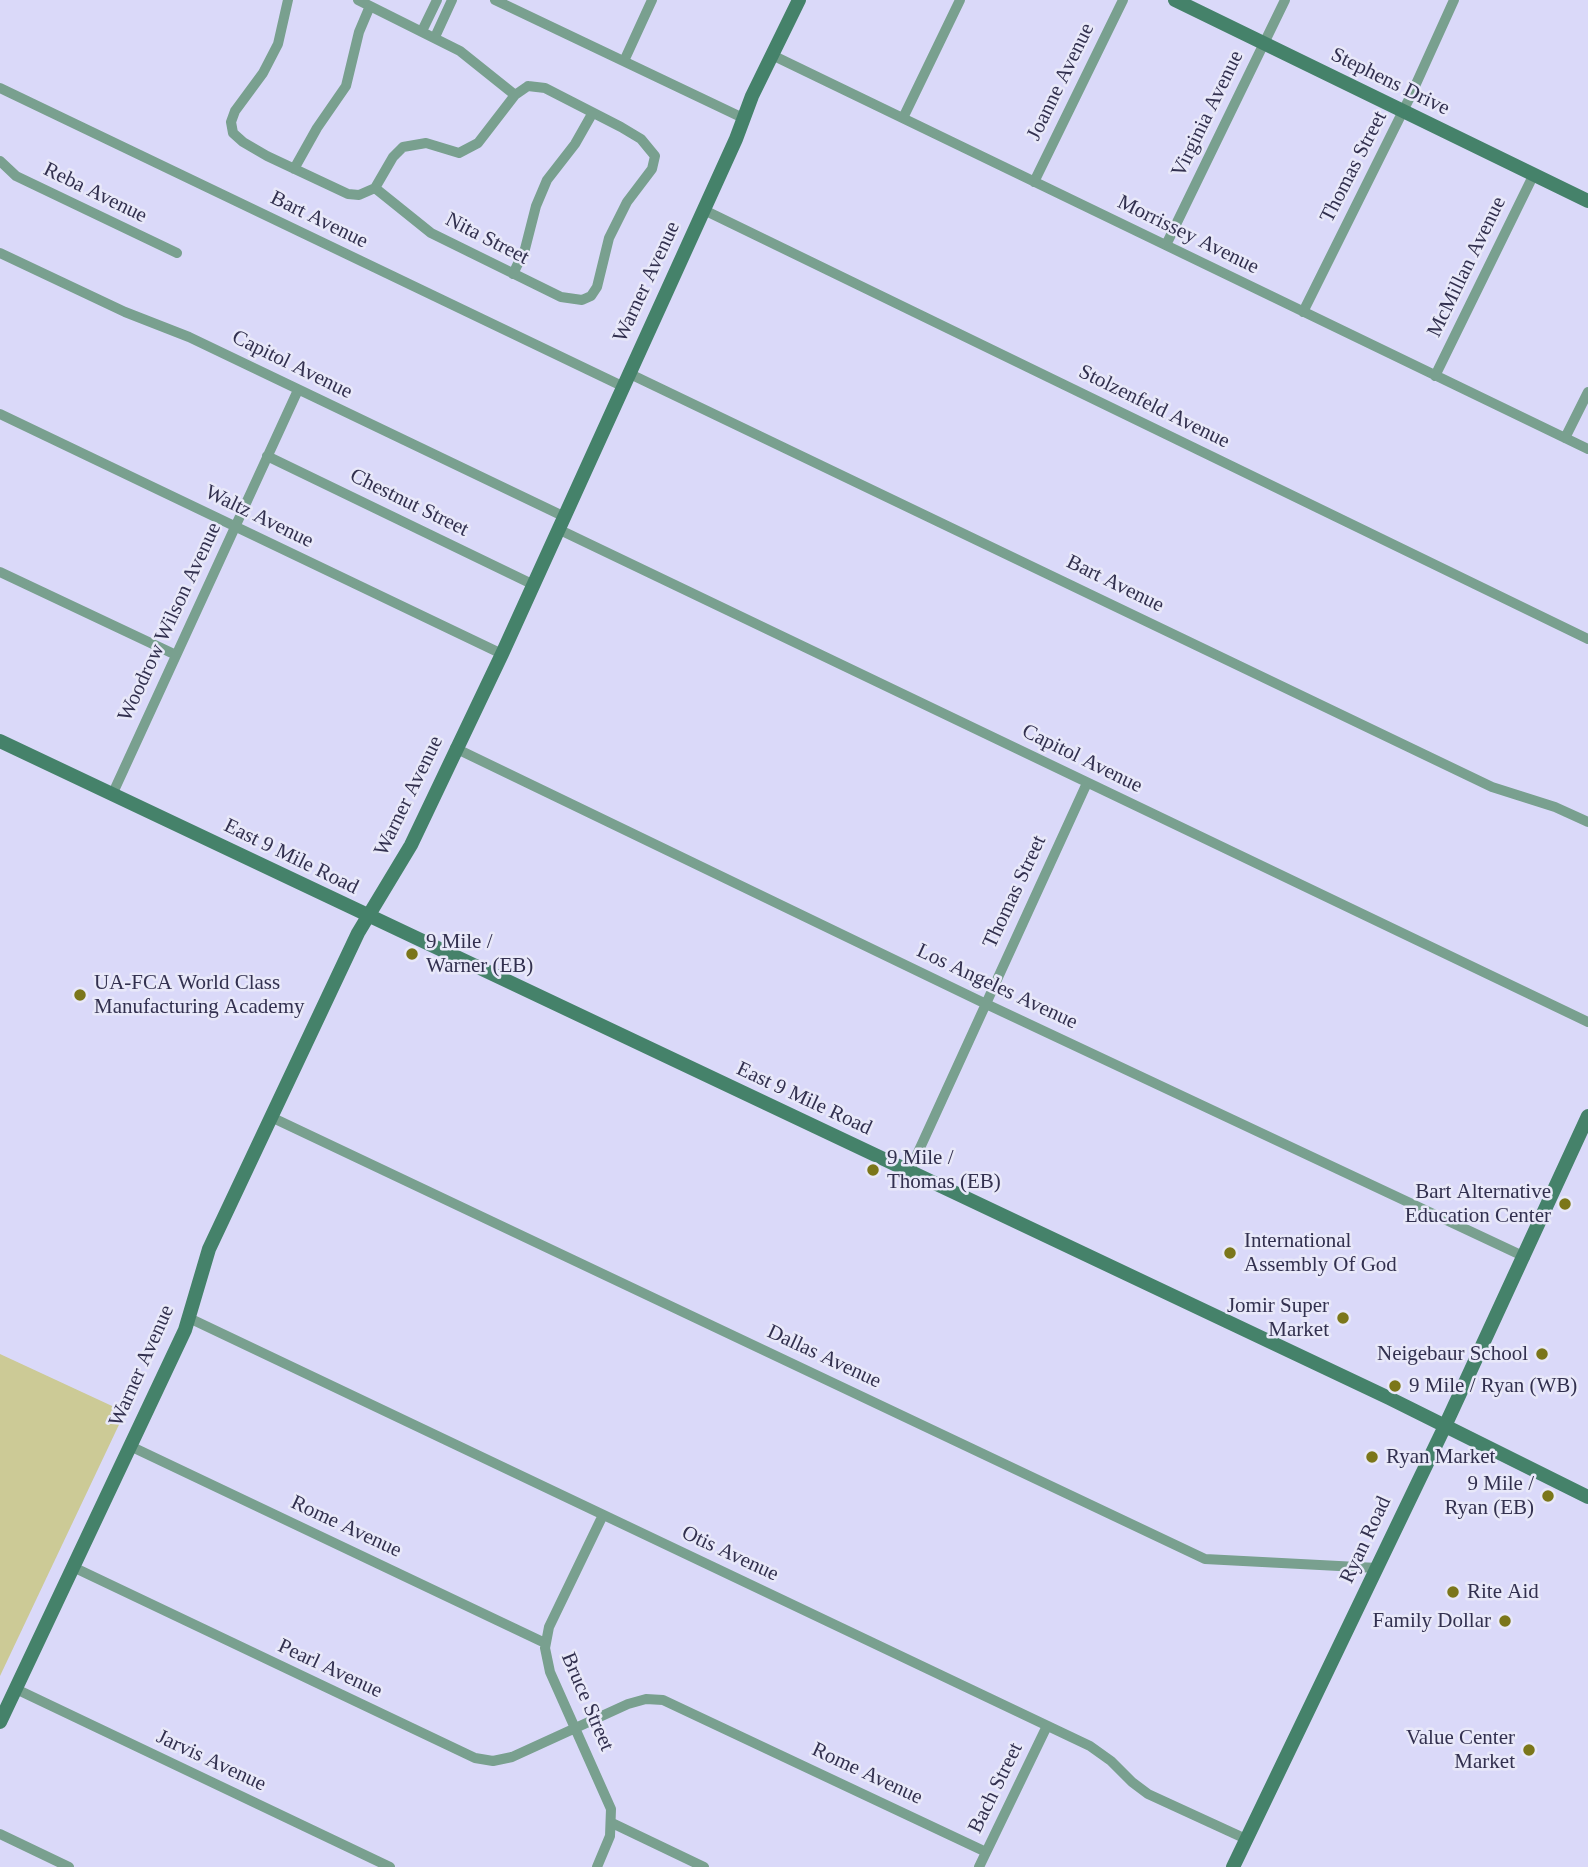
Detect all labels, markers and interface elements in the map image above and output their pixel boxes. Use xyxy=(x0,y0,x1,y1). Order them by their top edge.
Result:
street label: Joanne Avenue xyxy=(1022,19,1100,145)
street label: Stephens Drive xyxy=(1327,42,1453,122)
street label: Virginia Avenue xyxy=(1167,47,1249,181)
street label: Thomas Street xyxy=(1315,107,1393,227)
street label: Reba Avenue xyxy=(39,157,151,229)
street label: Bart Avenue xyxy=(266,186,372,254)
street label: Morrissey Avenue xyxy=(1113,190,1263,280)
street label: McMillan Avenue xyxy=(1422,193,1512,341)
street label: Nita Street xyxy=(441,207,533,271)
street label: Warner Avenue xyxy=(608,218,686,346)
street label: Capitol Avenue xyxy=(228,325,356,405)
street label: Stolzenfeld Avenue xyxy=(1074,360,1234,454)
street label: Chestnut Street xyxy=(346,463,472,543)
street label: Waltz Avenue xyxy=(201,480,317,554)
street label: Woodrow Wilson Avenue xyxy=(113,519,227,725)
street label: Bart Avenue xyxy=(1062,550,1168,618)
street label: Capitol Avenue xyxy=(1018,719,1146,799)
street label: Warner Avenue xyxy=(369,732,449,860)
street label: East 9 Mile Road xyxy=(220,814,362,900)
street label: Thomas Street xyxy=(978,831,1052,953)
place label: 9 Mile / Warner (EB) xyxy=(426,929,533,979)
street label: Los Angeles Avenue xyxy=(913,939,1081,1035)
marker: 9 Mile / Warner (EB) xyxy=(404,946,420,962)
place label: UA-FCA World Class Manufacturing Academy xyxy=(94,970,305,1020)
marker: UA-FCA World Class Manufacturing Academy xyxy=(72,987,88,1003)
street label: East 9 Mile Road xyxy=(732,1057,876,1141)
place label: 9 Mile / Thomas (EB) xyxy=(887,1145,1001,1195)
marker: 9 Mile / Thomas (EB) xyxy=(865,1162,881,1178)
place label: Bart Alternative Education Center xyxy=(1405,1179,1551,1229)
marker: Bart Alternative Education Center xyxy=(1557,1196,1573,1212)
place label: International Assembly Of God xyxy=(1244,1228,1397,1278)
marker: International Assembly Of God xyxy=(1222,1245,1238,1261)
place label: Jomir Super Market xyxy=(1227,1293,1329,1343)
street label: Warner Avenue xyxy=(104,1301,180,1431)
marker: Jomir Super Market xyxy=(1335,1310,1351,1326)
street label: Dallas Avenue xyxy=(763,1320,885,1394)
place label: Neigebaur School xyxy=(1377,1341,1528,1367)
marker: Neigebaur School xyxy=(1534,1346,1550,1362)
place label: 9 Mile / Ryan (WB) xyxy=(1409,1373,1577,1399)
marker: 9 Mile / Ryan (WB) xyxy=(1387,1378,1403,1394)
place label: Ryan Market xyxy=(1386,1444,1495,1470)
marker: Ryan Market xyxy=(1364,1449,1380,1465)
place label: 9 Mile / Ryan (EB) xyxy=(1444,1471,1534,1521)
marker: 9 Mile / Ryan (EB) xyxy=(1540,1488,1556,1504)
street label: Rome Avenue xyxy=(287,1490,405,1564)
street label: Ryan Road xyxy=(1335,1493,1397,1587)
street label: Otis Avenue xyxy=(678,1521,782,1587)
place label: Rite Aid xyxy=(1467,1579,1539,1605)
marker: Rite Aid xyxy=(1445,1584,1461,1600)
place label: Family Dollar xyxy=(1373,1608,1491,1634)
marker: Family Dollar xyxy=(1497,1613,1513,1629)
street label: Pearl Avenue xyxy=(274,1634,386,1704)
street label: Bruce Street xyxy=(555,1649,619,1755)
street label: Jarvis Avenue xyxy=(152,1725,270,1797)
place label: Value Center Market xyxy=(1406,1725,1515,1775)
street label: Rome Avenue xyxy=(808,1737,926,1811)
street label: Bach Street xyxy=(963,1739,1029,1837)
marker: Value Center Market xyxy=(1521,1742,1537,1758)

